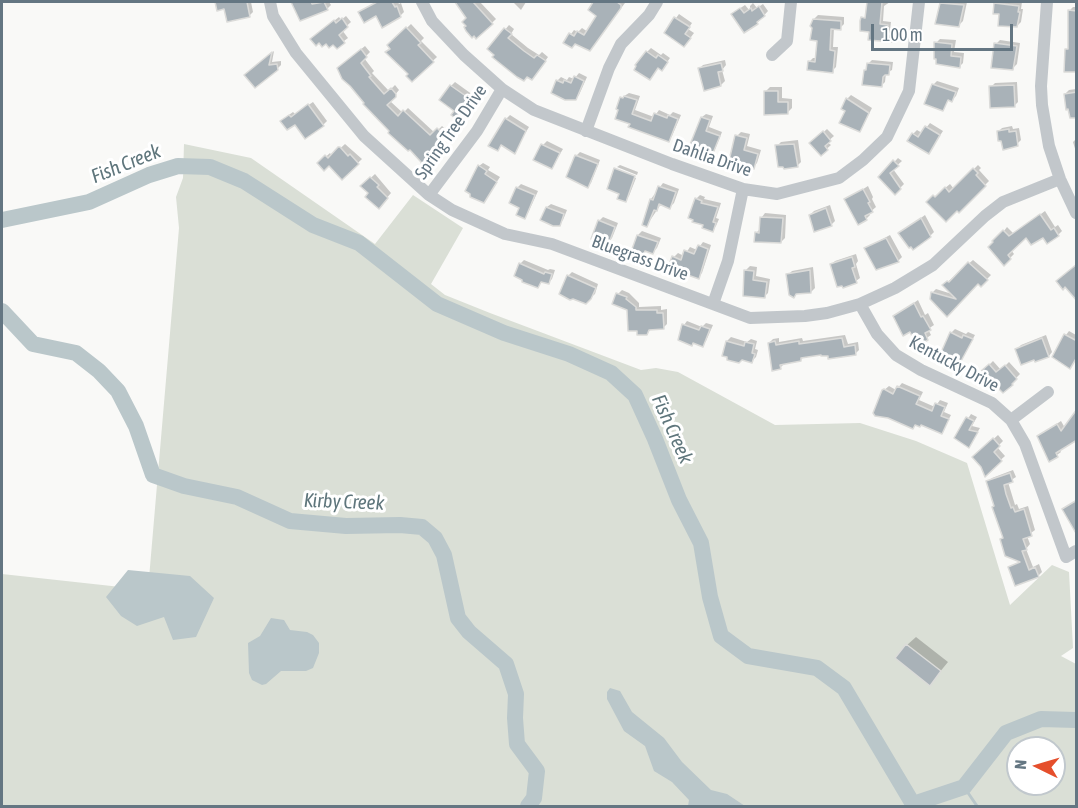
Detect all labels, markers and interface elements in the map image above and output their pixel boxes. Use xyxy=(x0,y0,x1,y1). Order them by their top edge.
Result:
scale bar xyxy=(874,12,1016,50)
text: 100 m xyxy=(882,24,923,45)
street label: Spring Tree Drive xyxy=(411,81,491,183)
street label: Dahlia Drive xyxy=(670,134,754,182)
water label: Fish Creek xyxy=(88,139,164,189)
street label: Bluegrass Drive xyxy=(589,231,691,285)
street label: Kentucky Drive xyxy=(905,331,1003,397)
water label: Fish Creek xyxy=(646,391,698,467)
water label: Kirby Creek xyxy=(303,489,385,515)
north arrow xyxy=(1006,736,1066,796)
text: N xyxy=(1011,759,1029,770)

